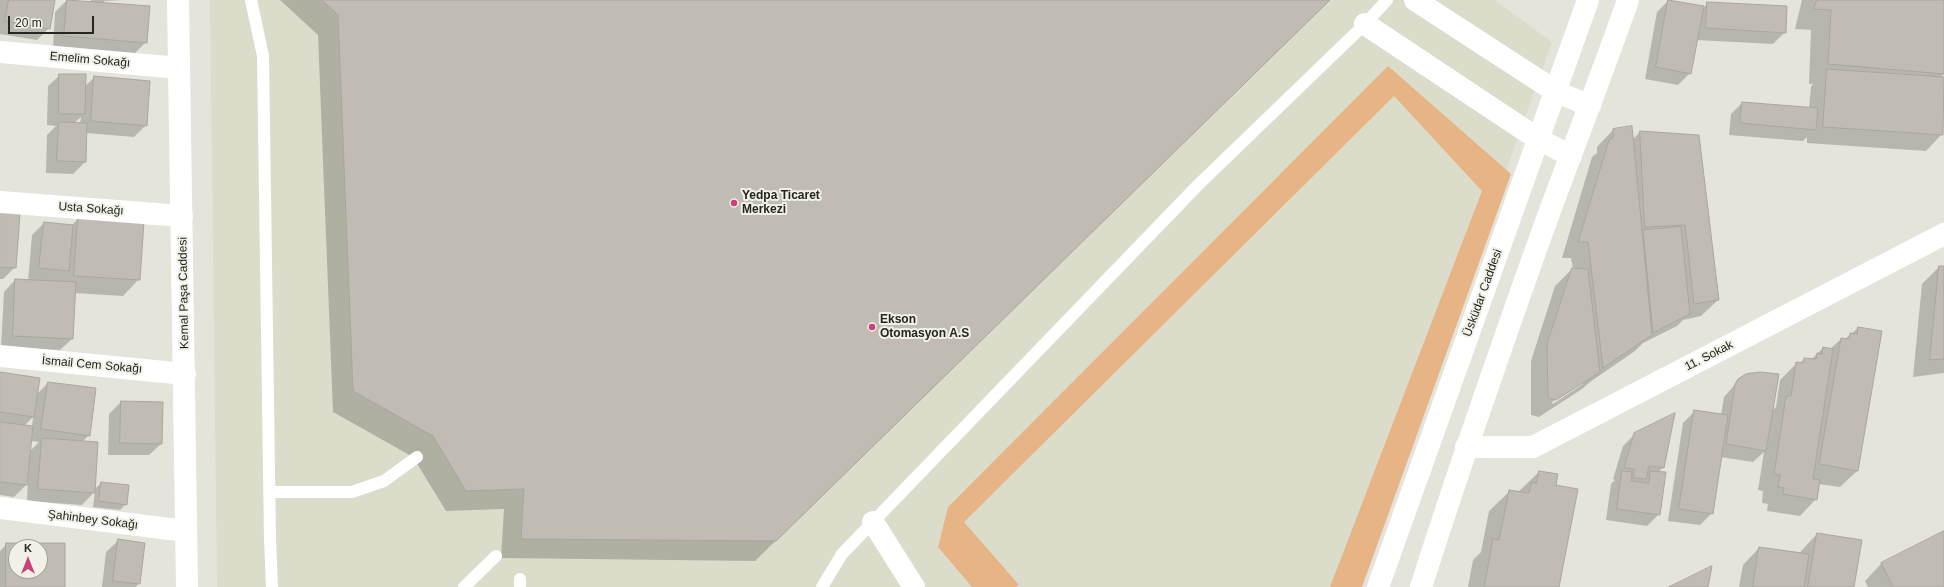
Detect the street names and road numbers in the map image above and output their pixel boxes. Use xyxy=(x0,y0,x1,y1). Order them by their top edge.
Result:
street label: Emelim Sokağı xyxy=(49,49,131,71)
street label: Usta Sokağı xyxy=(58,200,124,218)
street label: Kemal Paşa Caddesi xyxy=(176,237,192,349)
street label: Üsküdar Caddesi xyxy=(1460,247,1506,339)
street label: 11. Sokak xyxy=(1682,338,1736,374)
street label: İsmail Cem Sokağı xyxy=(41,353,143,377)
street label: Şahinbey Sokağı xyxy=(47,507,139,533)

